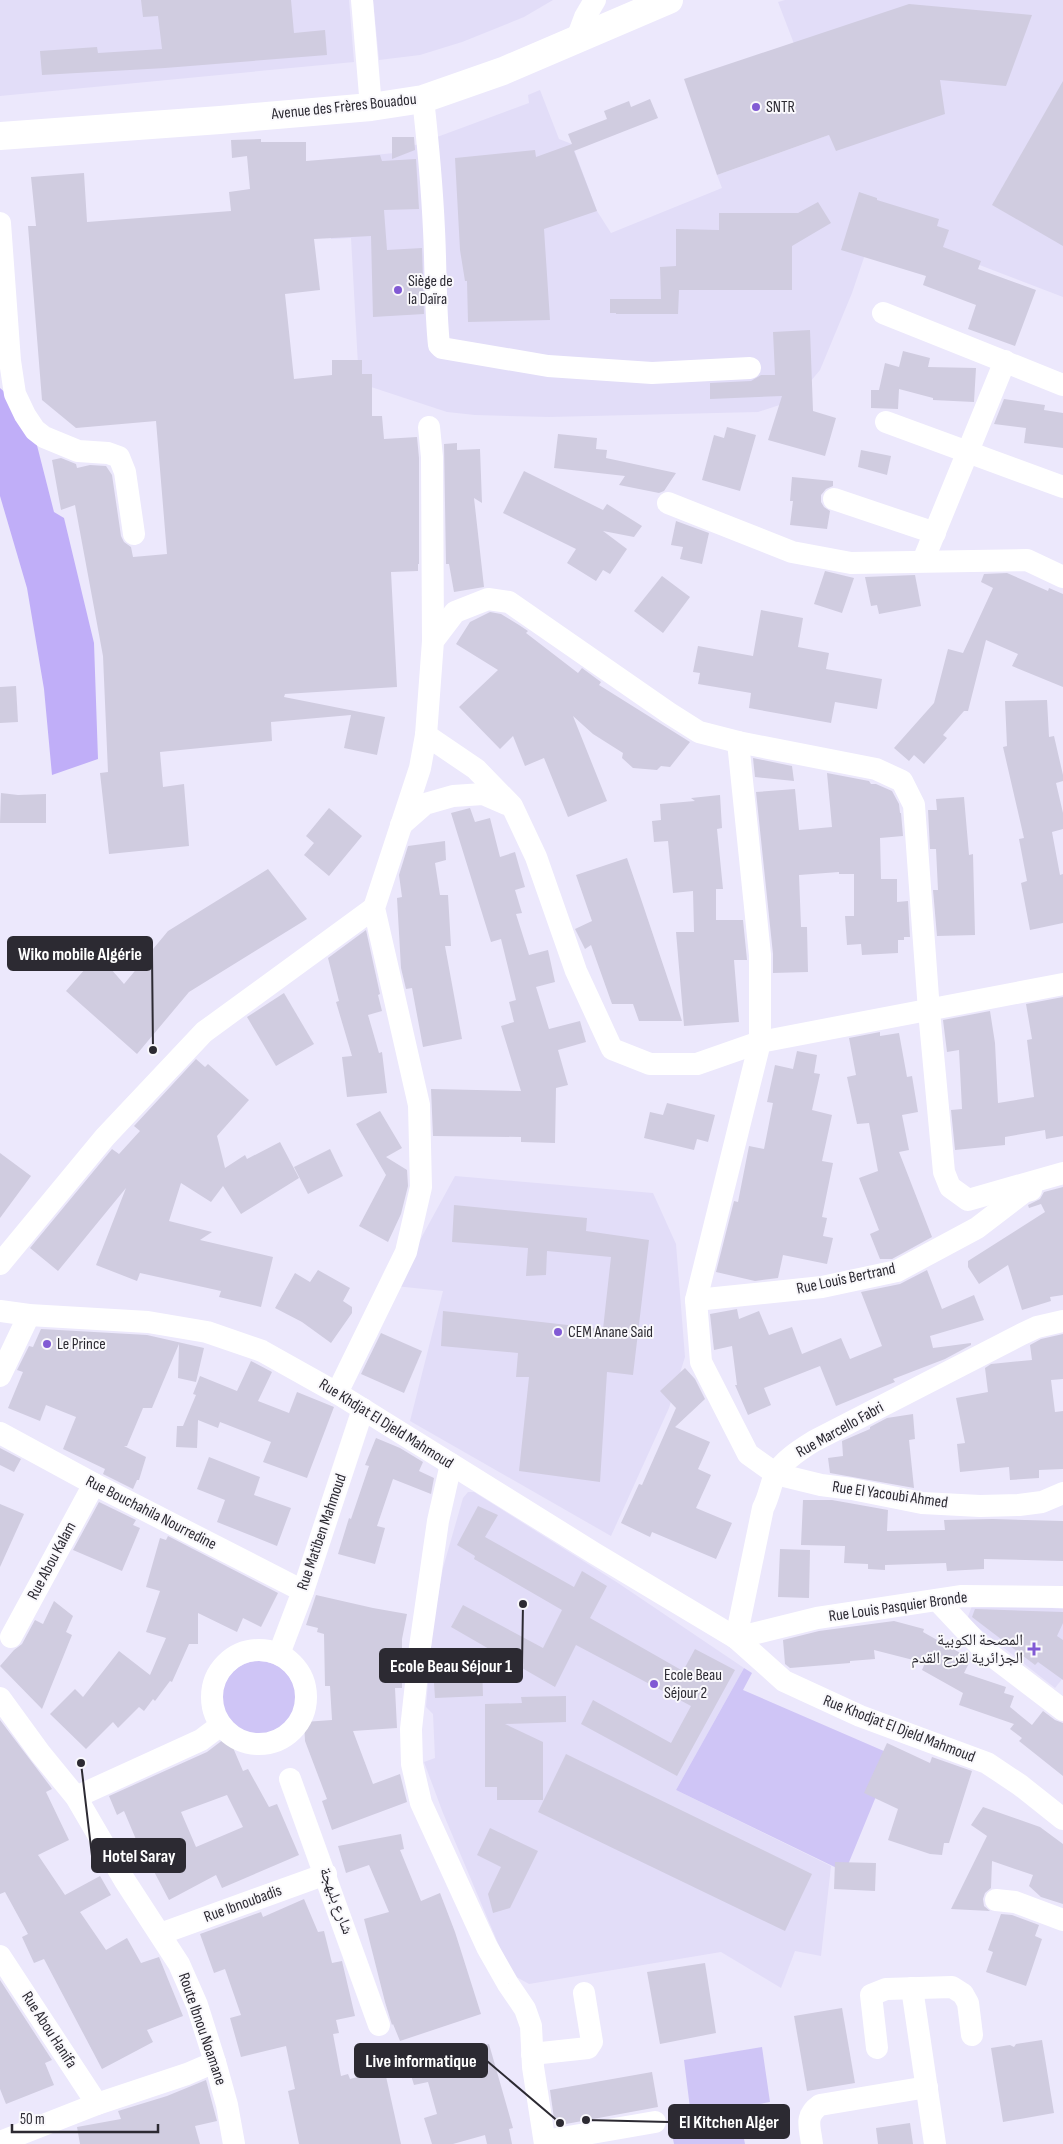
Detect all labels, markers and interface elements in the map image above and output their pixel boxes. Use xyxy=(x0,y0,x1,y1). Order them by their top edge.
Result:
street label: Avenue des Frères Bouadou xyxy=(270,90,417,124)
place label: SNTR xyxy=(766,98,795,117)
marker: SNTR xyxy=(750,101,762,113)
place label: Siège de la Daïra xyxy=(408,272,453,309)
marker: Siège de la Daïra xyxy=(392,284,404,296)
callout: Wiko mobile Algérie xyxy=(8,937,152,970)
text: Wiko mobile Algérie xyxy=(18,944,142,965)
street label: Rue Louis Bertrand xyxy=(795,1259,897,1299)
place label: CEM Anane Said xyxy=(568,1323,653,1342)
marker: CEM Anane Said xyxy=(552,1326,564,1338)
place label: Le Prince xyxy=(57,1335,106,1354)
marker: Le Prince xyxy=(41,1338,53,1350)
street label: Rue Khdjat El Djeld Mahmoud xyxy=(315,1375,457,1473)
street label: Rue Marcello Fabri xyxy=(793,1398,887,1462)
street label: Rue Matiben Mahmoud xyxy=(293,1471,351,1593)
street label: Rue Bouchahila Nourredine xyxy=(82,1472,220,1554)
street label: Rue El Yacoubi Ahmed xyxy=(831,1477,949,1513)
street label: Rue Abou Kalam xyxy=(24,1519,80,1603)
street label: Rue Louis Pasquier Bronde xyxy=(827,1588,969,1626)
place label: المصحة الكوبية الجزائرية لقرح القدم xyxy=(911,1631,1023,1668)
marker: المصحة الكوبية الجزائرية لقرح القدم xyxy=(1027,1642,1041,1656)
callout: Ecole Beau Séjour 1 xyxy=(380,1649,522,1682)
text: Ecole Beau Séjour 1 xyxy=(390,1656,512,1677)
place label: Ecole Beau Séjour 2 xyxy=(664,1666,722,1703)
marker: Ecole Beau Séjour 2 xyxy=(648,1678,660,1690)
street label: Rue Khodjat El Djeld Mahmoud xyxy=(820,1691,978,1767)
callout: Hotel Saray xyxy=(92,1839,185,1872)
text: Hotel Saray xyxy=(103,1846,176,1867)
street label: شارع بلبهجة xyxy=(315,1865,357,1937)
street label: Rue Ibnoubadis xyxy=(202,1881,285,1927)
street label: Route Ibnou Noamane xyxy=(174,1970,230,2088)
street label: Rue Abou Hanifa xyxy=(17,1988,81,2072)
callout: Live informatique xyxy=(355,2044,487,2077)
text: Live informatique xyxy=(365,2051,477,2072)
scale bar xyxy=(12,2102,159,2134)
callout: El Kitchen Alger xyxy=(669,2105,789,2138)
text: 50 m xyxy=(20,2110,45,2129)
text: El Kitchen Alger xyxy=(679,2112,779,2133)

